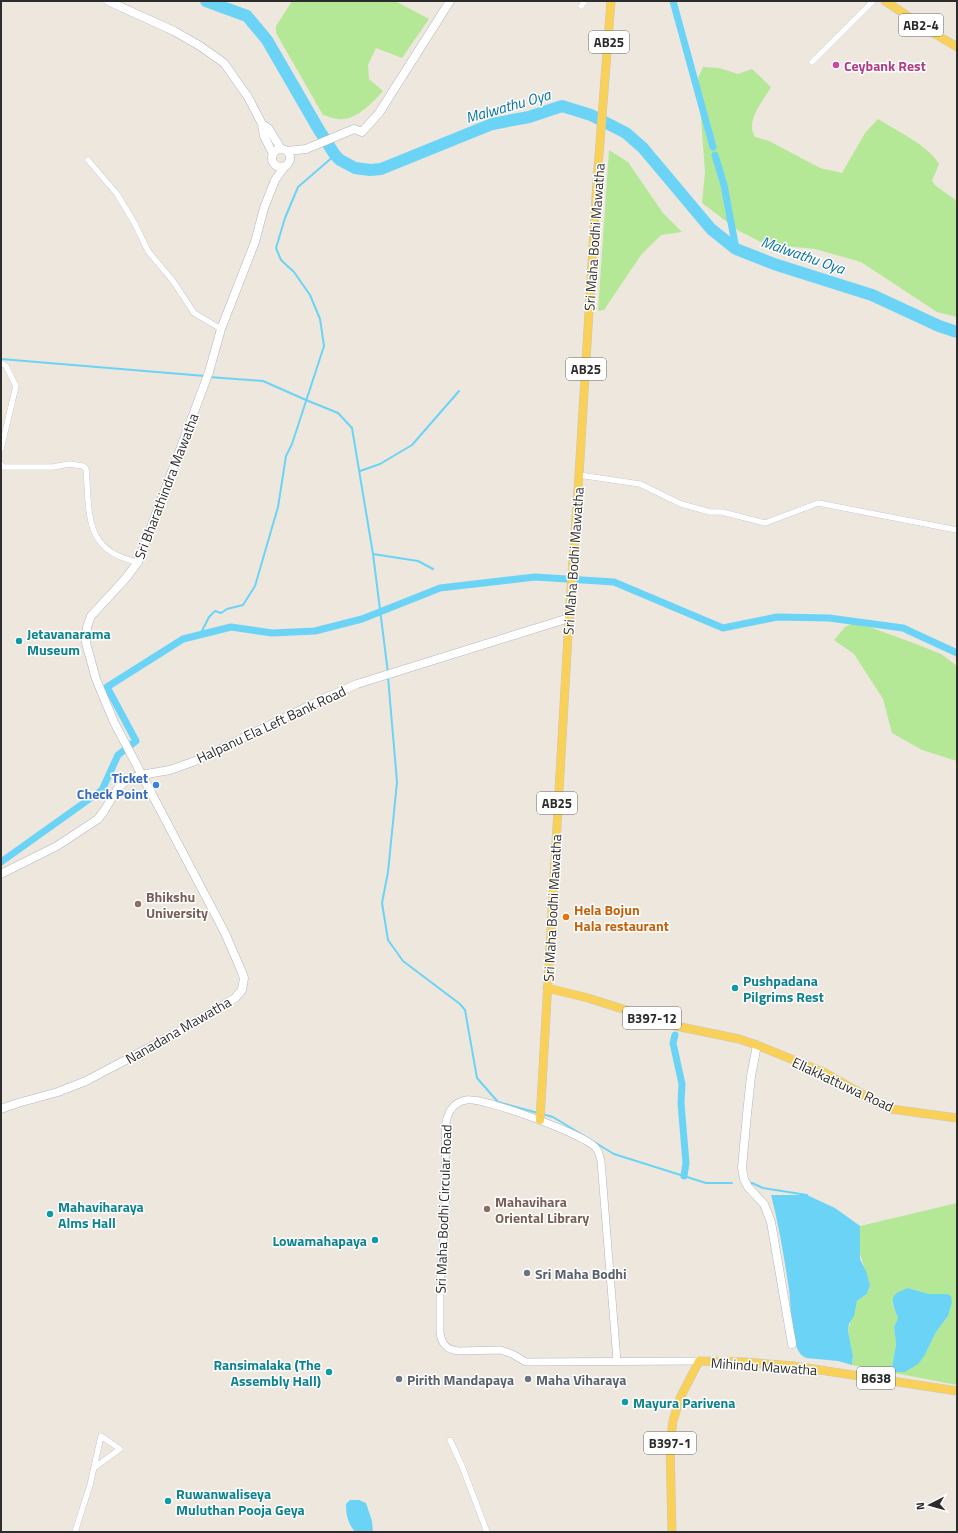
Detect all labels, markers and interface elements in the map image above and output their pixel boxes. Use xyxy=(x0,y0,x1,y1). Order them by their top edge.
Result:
road number: AB2-4 xyxy=(899,14,943,36)
road number: AB25 xyxy=(589,31,629,53)
place label: Ceybank Rest xyxy=(844,55,926,76)
marker: Ceybank Rest xyxy=(831,60,841,70)
water label: Malwathu Oya xyxy=(463,83,555,129)
street label: Sri Maha Bodhi Mawatha xyxy=(578,163,610,311)
water label: Malwathu Oya xyxy=(758,230,849,281)
road number: AB25 xyxy=(566,358,606,380)
street label: Sri Bharathindra Mawatha xyxy=(128,410,204,562)
street label: Sri Maha Bodhi Mawatha xyxy=(557,487,589,635)
place label: Jetavanarama Museum xyxy=(27,623,111,660)
marker: Jetavanarama Museum xyxy=(14,636,24,646)
street label: Halpanu Ela Left Bank Road xyxy=(193,680,349,768)
place label: Ticket Check Point xyxy=(77,767,148,804)
marker: Ticket Check Point xyxy=(151,780,161,790)
road number: AB25 xyxy=(537,792,577,814)
street label: Sri Maha Bodhi Mawatha xyxy=(538,834,566,982)
place label: Bhikshu University xyxy=(146,886,208,923)
marker: Bhikshu University xyxy=(133,899,143,909)
place label: Hela Bojun Hala restaurant xyxy=(574,899,669,936)
marker: Hela Bojun Hala restaurant xyxy=(561,912,571,922)
place label: Pushpadana Pilgrims Rest xyxy=(743,970,824,1007)
marker: Pushpadana Pilgrims Rest xyxy=(730,983,740,993)
street label: Nanadana Mawatha xyxy=(121,991,235,1069)
road number: B397-12 xyxy=(623,1007,681,1029)
street label: Ellakkattuwa Road xyxy=(789,1051,897,1117)
street label: Sri Maha Bodhi Circular Road xyxy=(430,1124,456,1294)
place label: Mahavihara Oriental Library xyxy=(495,1191,589,1228)
place label: Mahaviharaya Alms Hall xyxy=(58,1196,144,1233)
marker: Mahavihara Oriental Library xyxy=(482,1204,492,1214)
marker: Mahaviharaya Alms Hall xyxy=(45,1209,55,1219)
place label: Lowamahapaya xyxy=(272,1230,367,1251)
marker: Lowamahapaya xyxy=(370,1235,380,1245)
place label: Sri Maha Bodhi xyxy=(535,1263,627,1284)
marker: Sri Maha Bodhi xyxy=(522,1268,532,1278)
street label: Mihindu Mawatha xyxy=(710,1352,818,1380)
place label: Ransimalaka (The Assembly Hall) xyxy=(213,1354,321,1391)
marker: Ransimalaka (The Assembly Hall) xyxy=(324,1367,334,1377)
road number: B638 xyxy=(857,1367,895,1389)
place label: Pirith Mandapaya xyxy=(407,1369,514,1390)
place label: Maha Viharaya xyxy=(536,1369,626,1390)
marker: Pirith Mandapaya xyxy=(394,1374,404,1384)
marker: Maha Viharaya xyxy=(523,1374,533,1384)
place label: Mayura Parivena xyxy=(633,1392,735,1413)
marker: Mayura Parivena xyxy=(620,1397,630,1407)
road number: B397-1 xyxy=(644,1432,696,1454)
place label: Ruwanwaliseya Muluthan Pooja Geya xyxy=(176,1483,305,1520)
north arrow xyxy=(910,1485,950,1525)
marker: Ruwanwaliseya Muluthan Pooja Geya xyxy=(163,1496,173,1506)
text: N xyxy=(912,1501,928,1511)

